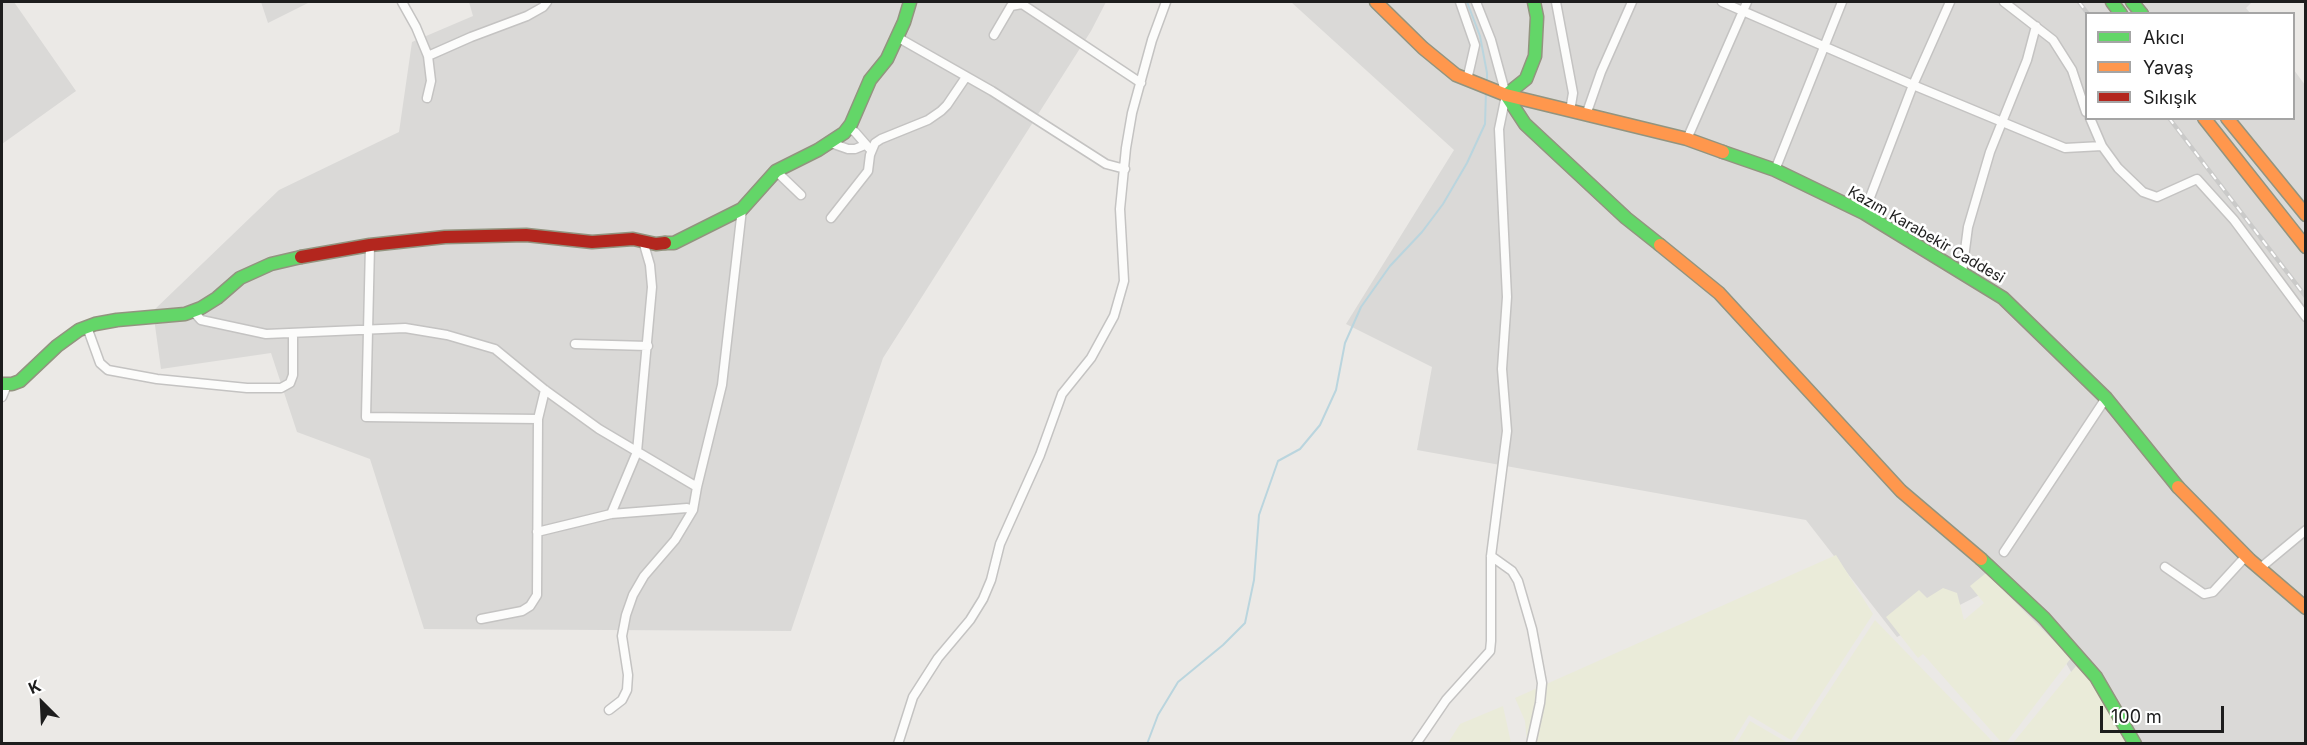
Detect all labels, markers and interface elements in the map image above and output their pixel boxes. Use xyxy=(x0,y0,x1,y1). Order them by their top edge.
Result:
legend xyxy=(2085,12,2295,120)
text: Akıcı xyxy=(2143,27,2184,48)
text: Yavaş xyxy=(2143,57,2193,78)
text: Sıkışık xyxy=(2143,87,2197,108)
street label: Kazım Karabekir Caddesi xyxy=(1844,183,2008,287)
north arrow xyxy=(12,673,72,733)
text: K xyxy=(25,675,44,698)
scale bar xyxy=(2103,694,2228,732)
text: 100 m xyxy=(2111,706,2162,727)

